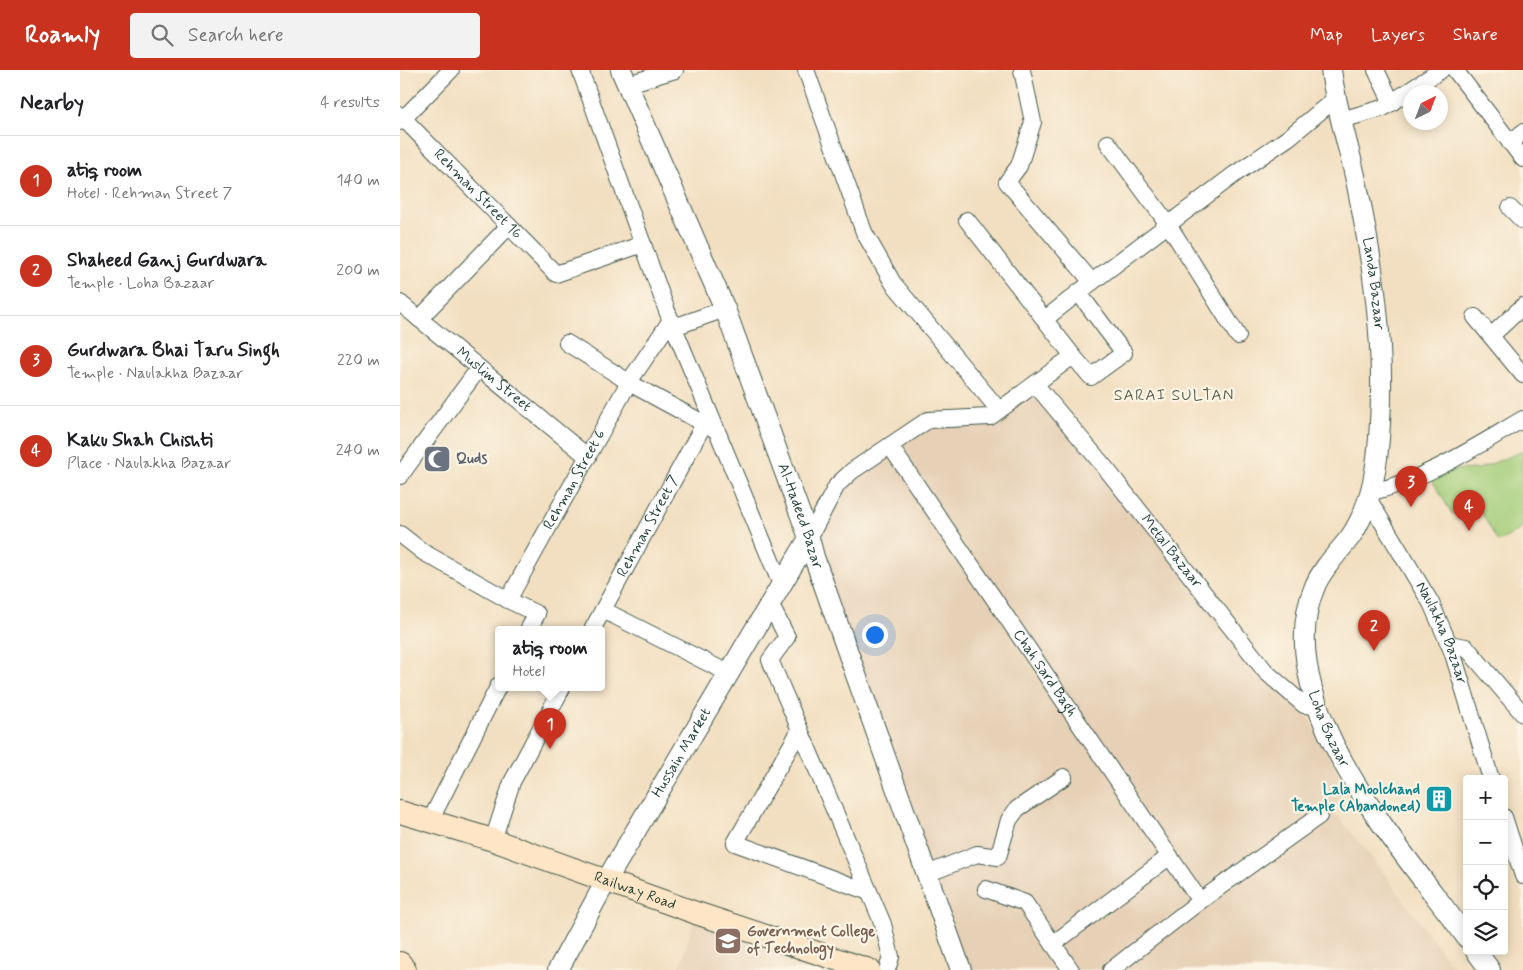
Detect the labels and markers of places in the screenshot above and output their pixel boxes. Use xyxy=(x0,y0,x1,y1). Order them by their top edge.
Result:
mosque icon: Quds xyxy=(422,444,452,474)
place label: Quds xyxy=(456,449,487,469)
pin: 3 xyxy=(1395,466,1427,507)
pin: 4 xyxy=(1453,490,1485,531)
pin: 2 xyxy=(1358,610,1390,651)
pin: 1 xyxy=(534,708,566,749)
place label: Lala Moolchand Temple (Abandoned) xyxy=(1291,780,1421,817)
building icon: Lala Moolchand Temple (Abandoned) xyxy=(1424,784,1454,814)
place label: Government College of Technology xyxy=(747,922,875,961)
school or university icon: Government College of Technology xyxy=(713,926,743,956)

